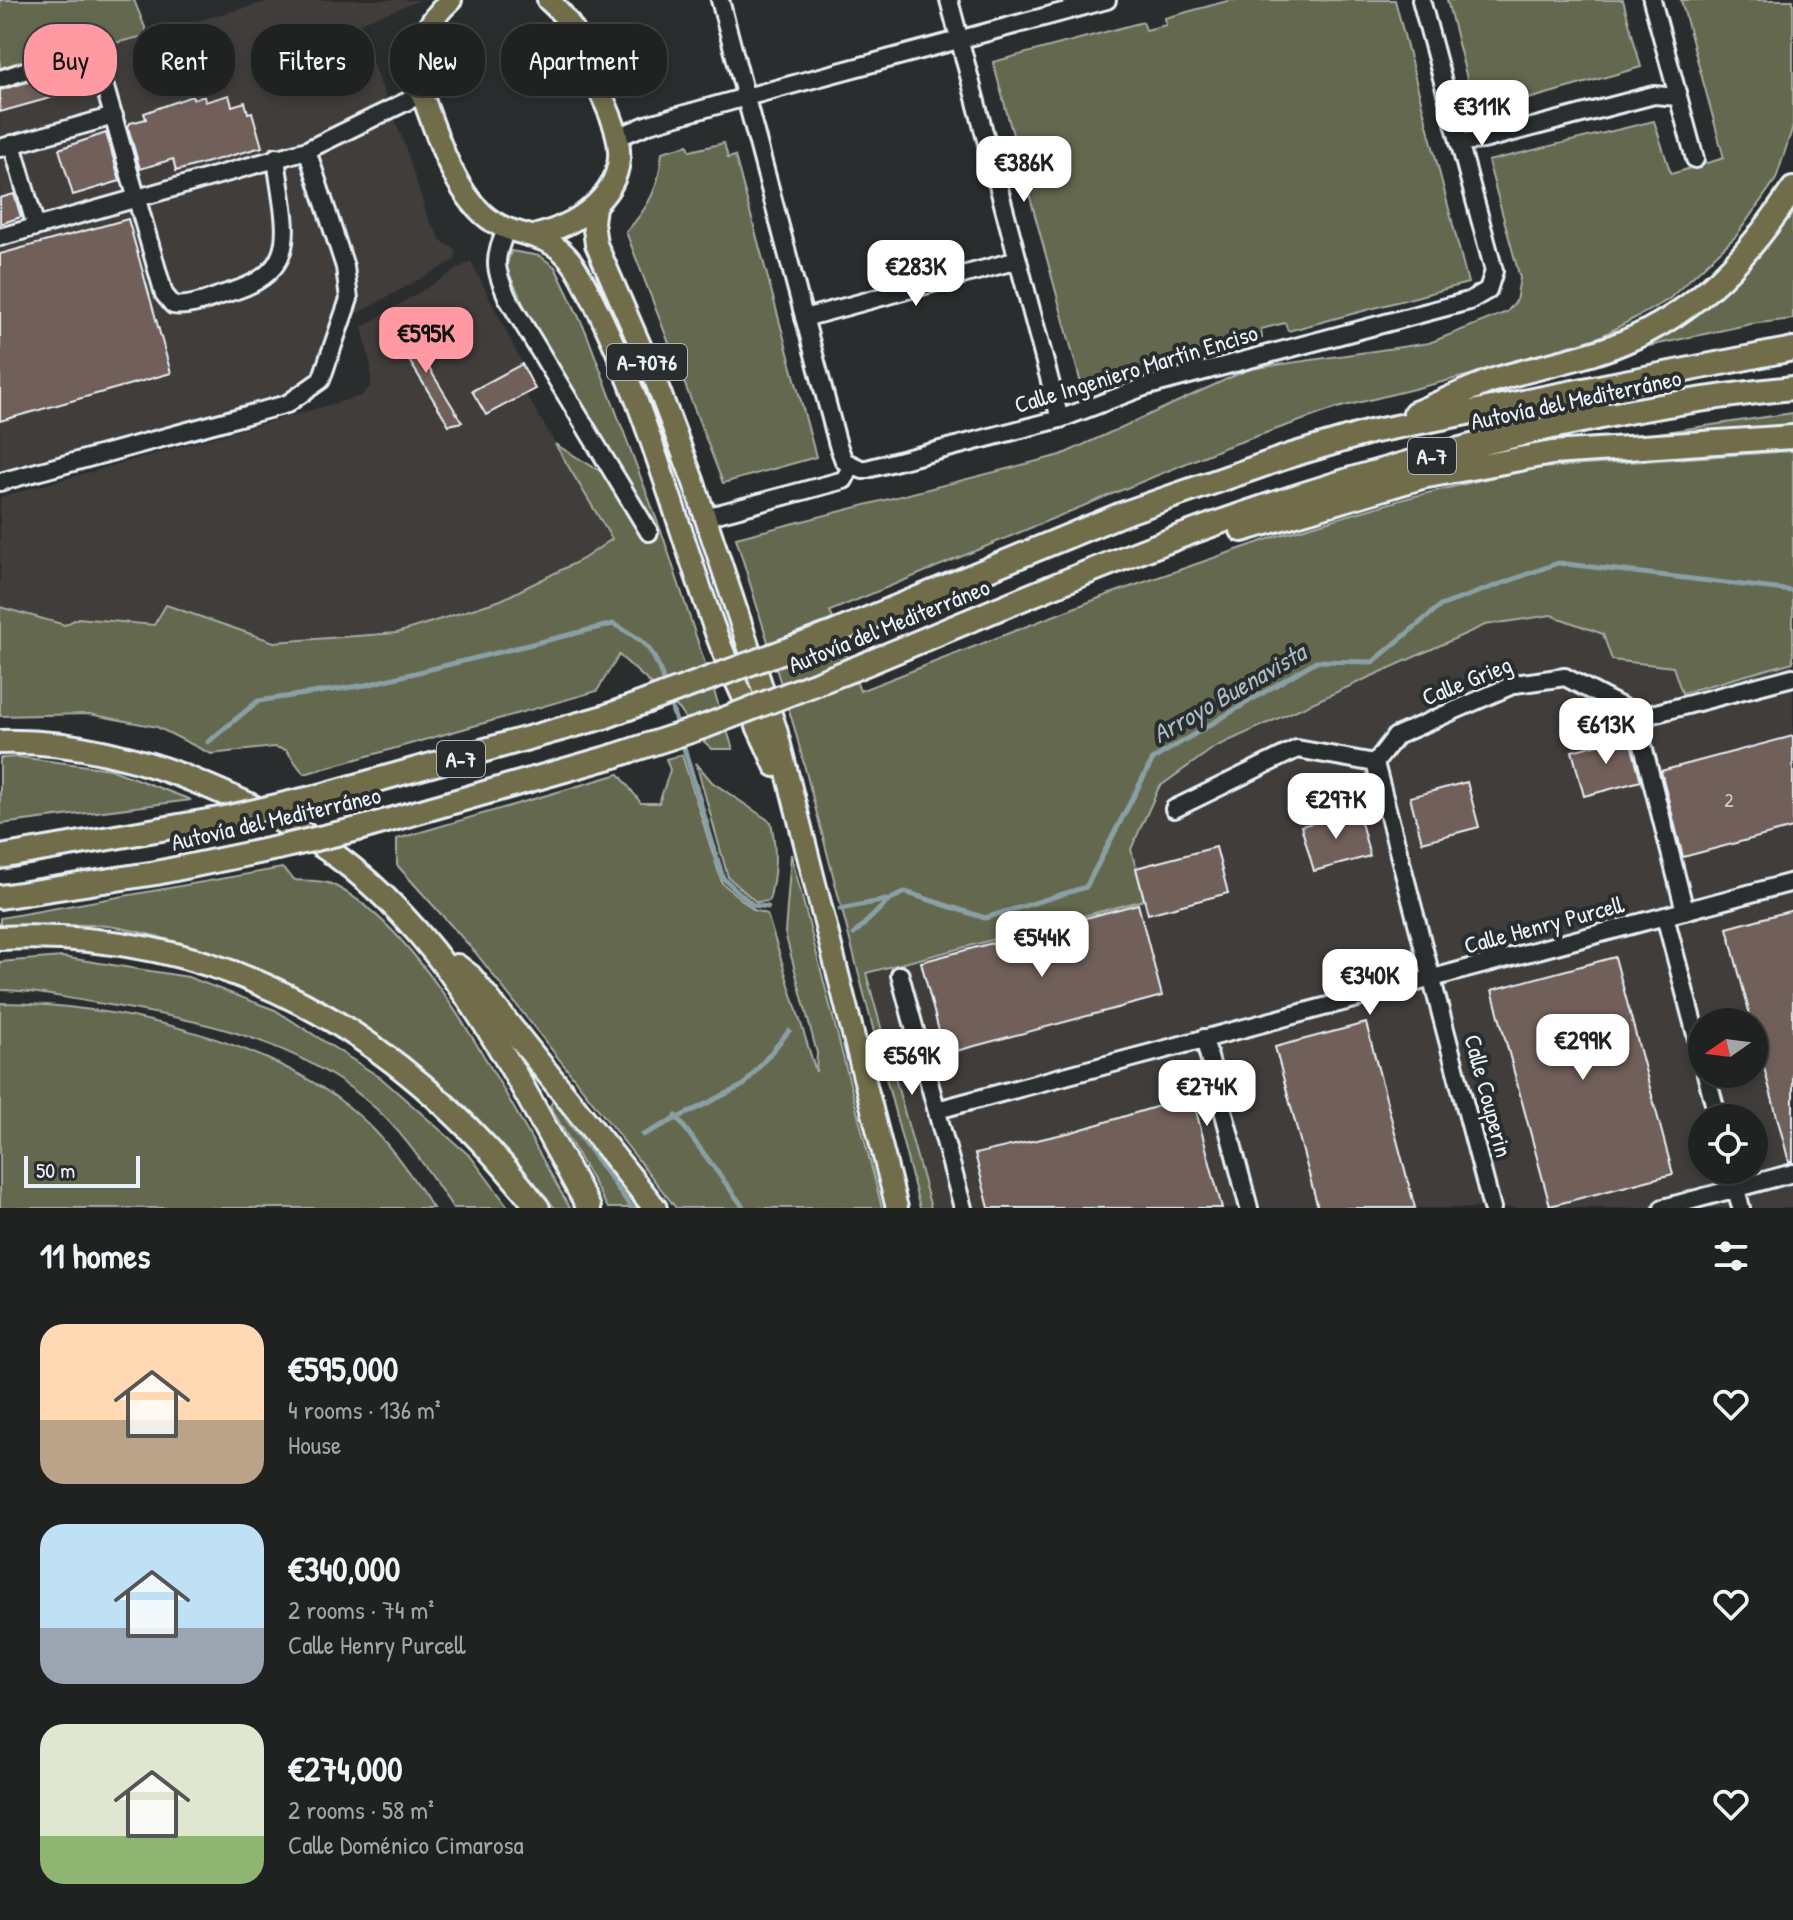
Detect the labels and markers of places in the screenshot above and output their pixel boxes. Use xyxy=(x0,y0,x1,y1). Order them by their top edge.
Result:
pin: €311K xyxy=(1426,80,1538,148)
pin: €386K xyxy=(968,136,1080,204)
pin: €283K xyxy=(860,240,972,308)
pin: €595K xyxy=(370,307,482,375)
pin: €613K xyxy=(1550,698,1662,766)
pin: €297K xyxy=(1280,773,1392,841)
pin: €544K xyxy=(986,911,1098,979)
pin: €340K xyxy=(1314,949,1426,1017)
pin: €299K xyxy=(1527,1014,1639,1082)
pin: €569K xyxy=(856,1029,968,1097)
pin: €274K xyxy=(1151,1060,1263,1128)

